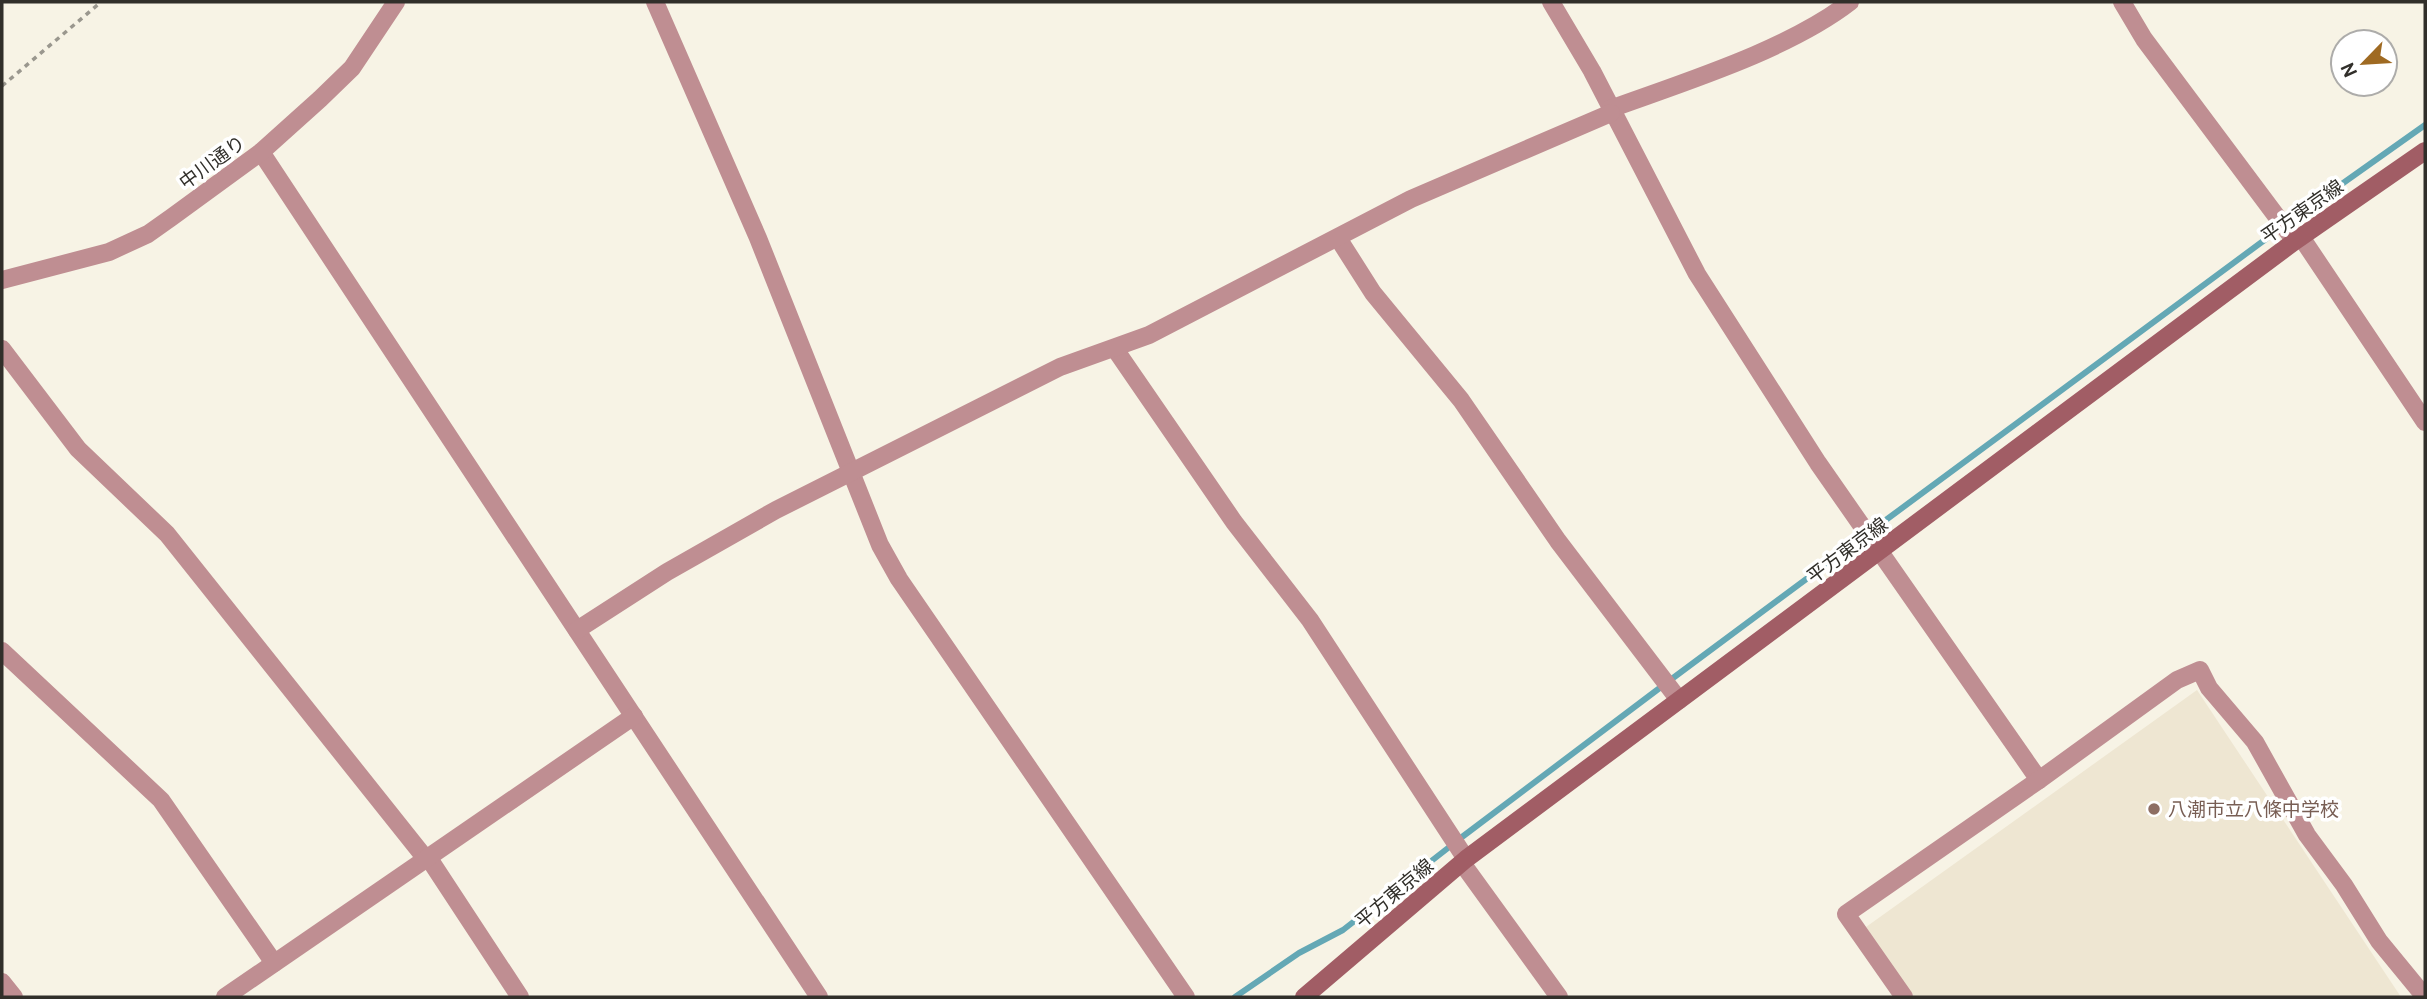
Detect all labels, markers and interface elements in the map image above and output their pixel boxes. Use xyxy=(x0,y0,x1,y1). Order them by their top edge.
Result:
north arrow xyxy=(2329,28,2399,98)
text: N xyxy=(2336,59,2362,81)
street label: 中川通り xyxy=(175,131,250,194)
street label: 平方東京線 xyxy=(2257,175,2348,248)
street label: 平方東京線 xyxy=(1802,513,1892,588)
place label: 八潮市立八條中学校 xyxy=(2168,798,2339,821)
marker: 八潮市立八條中学校 xyxy=(2146,801,2162,817)
street label: 平方東京線 xyxy=(1351,854,1438,933)

